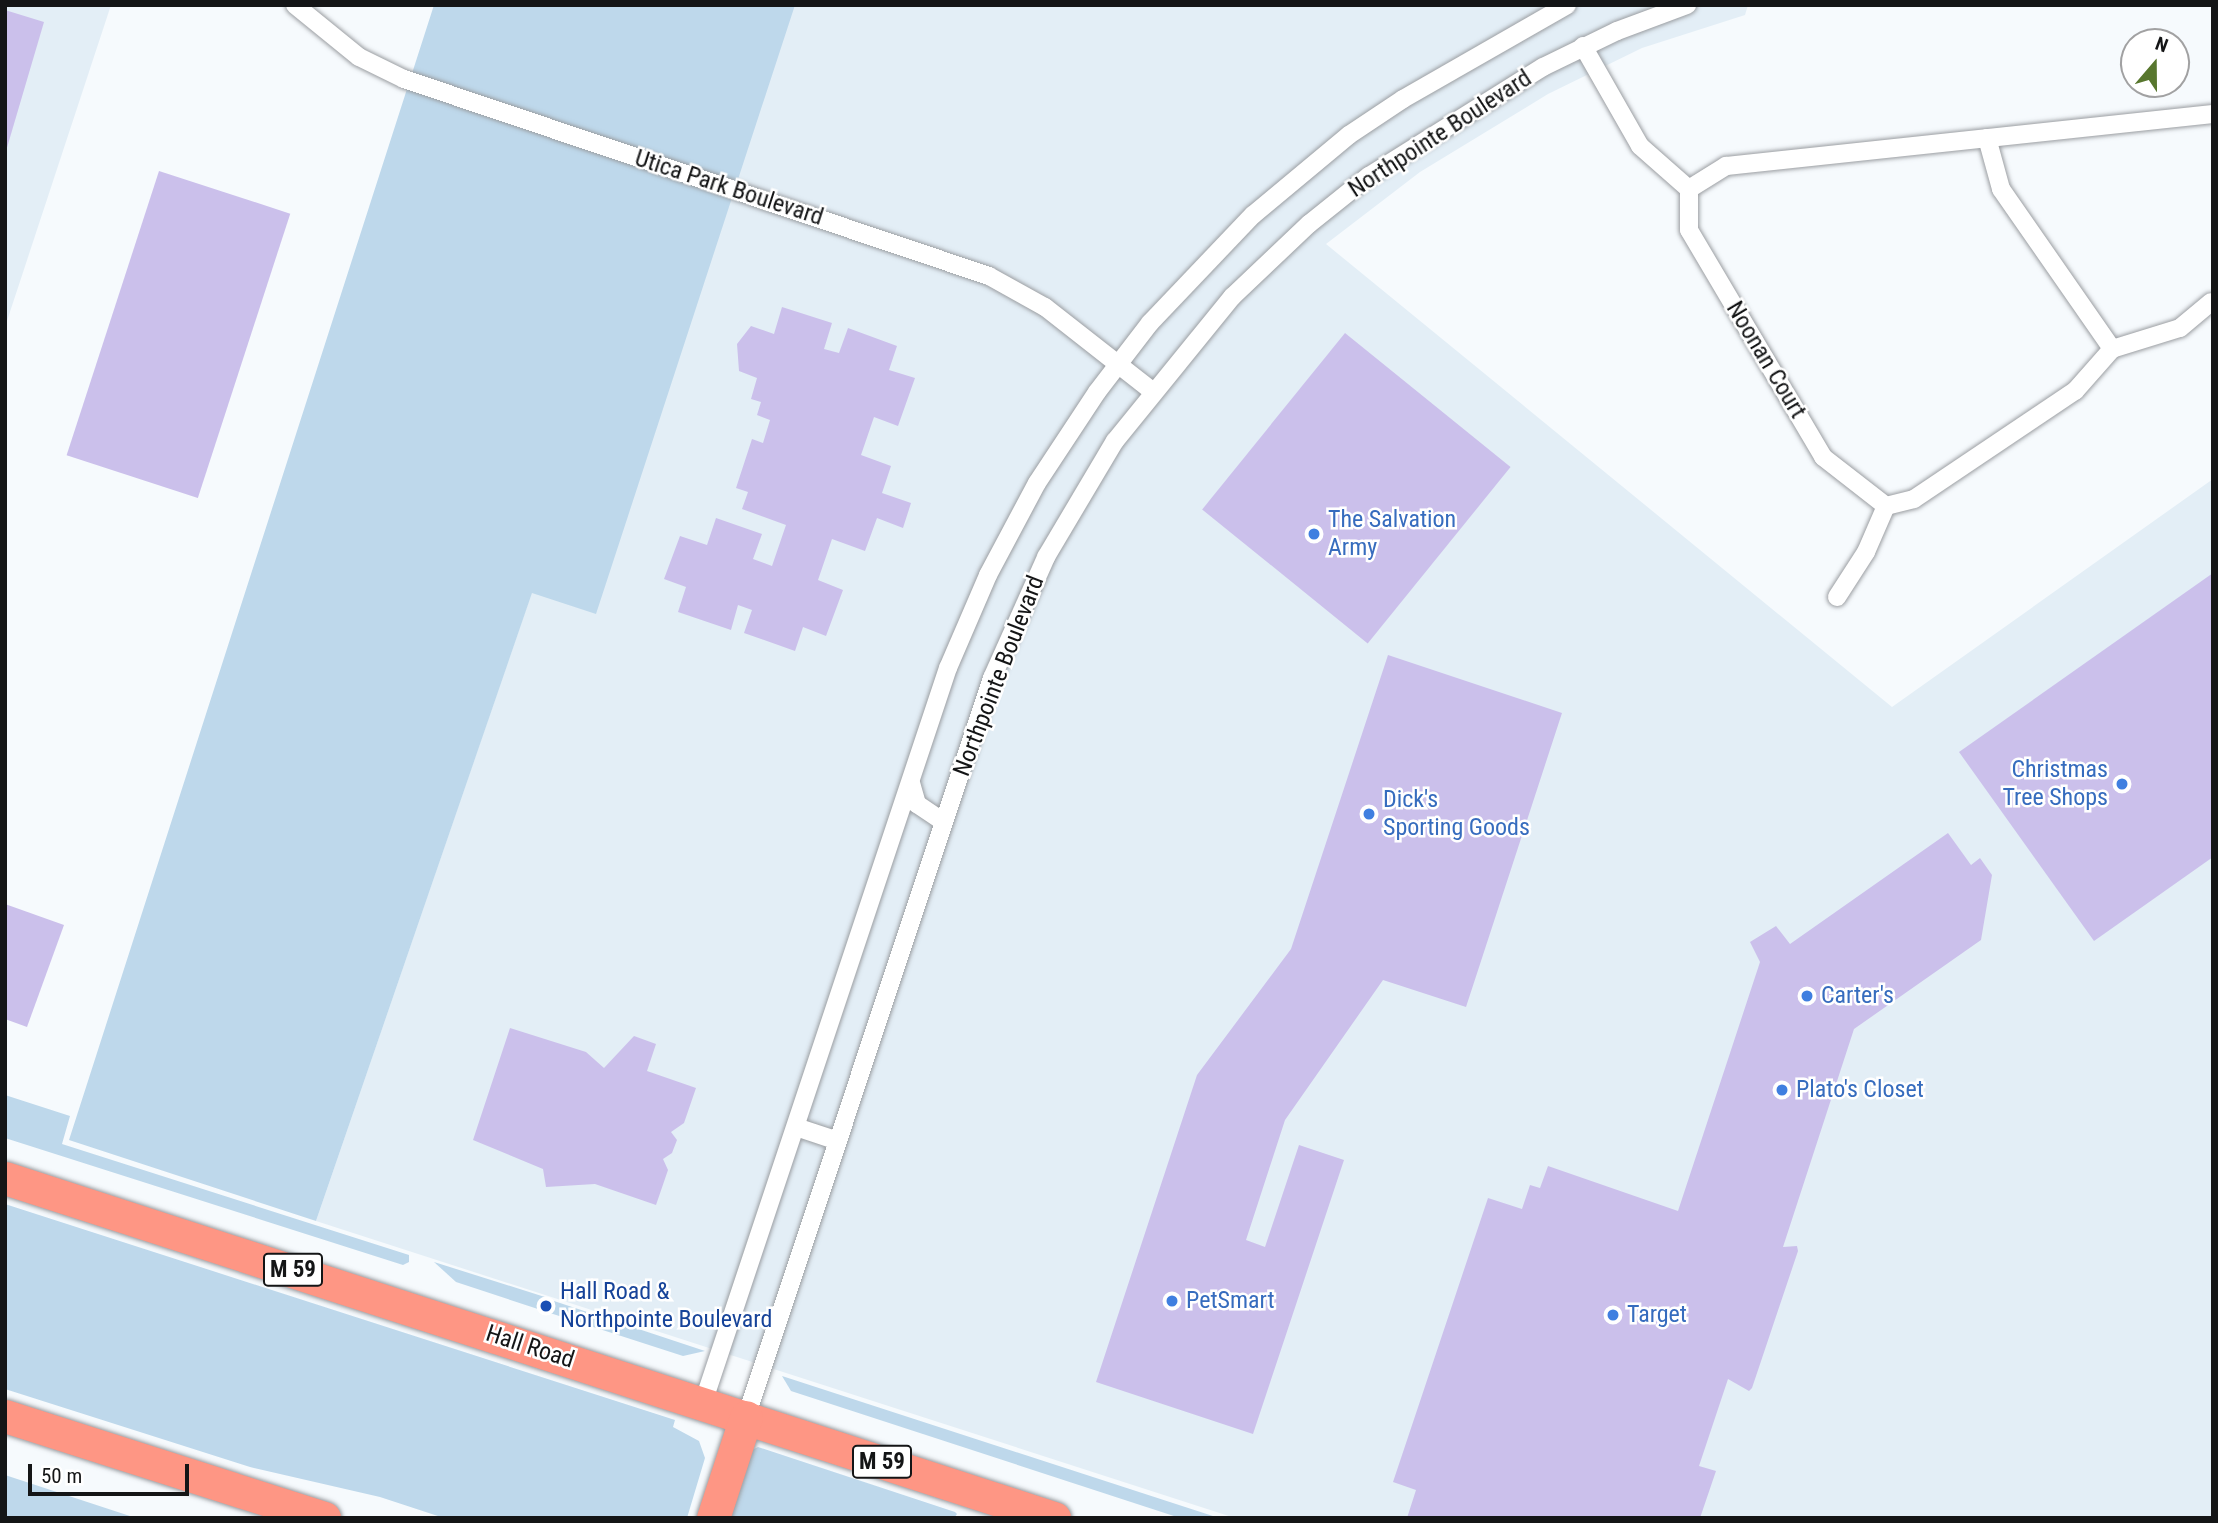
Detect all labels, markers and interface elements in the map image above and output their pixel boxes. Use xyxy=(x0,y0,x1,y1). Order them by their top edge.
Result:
north arrow xyxy=(2120,28,2190,98)
text: N xyxy=(2152,32,2171,57)
street label: Northpointe Boulevard xyxy=(1343,64,1537,204)
street label: Utica Park Boulevard xyxy=(631,144,827,232)
street label: Noonan Court xyxy=(1720,296,1812,424)
place label: The Salvation Army xyxy=(1328,506,1456,562)
marker: The Salvation Army xyxy=(1306,526,1322,542)
street label: Northpointe Boulevard xyxy=(948,572,1050,780)
place label: Christmas Tree Shops xyxy=(2002,756,2108,812)
marker: Christmas Tree Shops xyxy=(2114,776,2130,792)
place label: Dick's Sporting Goods xyxy=(1383,786,1530,842)
marker: Dick's Sporting Goods xyxy=(1361,806,1377,822)
place label: Carter's xyxy=(1821,982,1894,1010)
marker: Carter's xyxy=(1799,988,1815,1004)
place label: Plato's Closet xyxy=(1796,1076,1924,1104)
marker: Plato's Closet xyxy=(1774,1082,1790,1098)
road number: M 59 xyxy=(262,1250,324,1289)
place label: Hall Road & Northpointe Boulevard xyxy=(560,1278,772,1334)
place label: PetSmart xyxy=(1186,1287,1275,1315)
marker: PetSmart xyxy=(1164,1293,1180,1309)
marker: Hall Road & Northpointe Boulevard xyxy=(538,1298,554,1314)
place label: Target xyxy=(1627,1301,1687,1329)
marker: Target xyxy=(1605,1307,1621,1323)
street label: Hall Road xyxy=(482,1319,578,1375)
road number: M 59 xyxy=(850,1442,914,1482)
scale bar xyxy=(32,1450,192,1494)
text: 50 m xyxy=(41,1464,82,1488)

